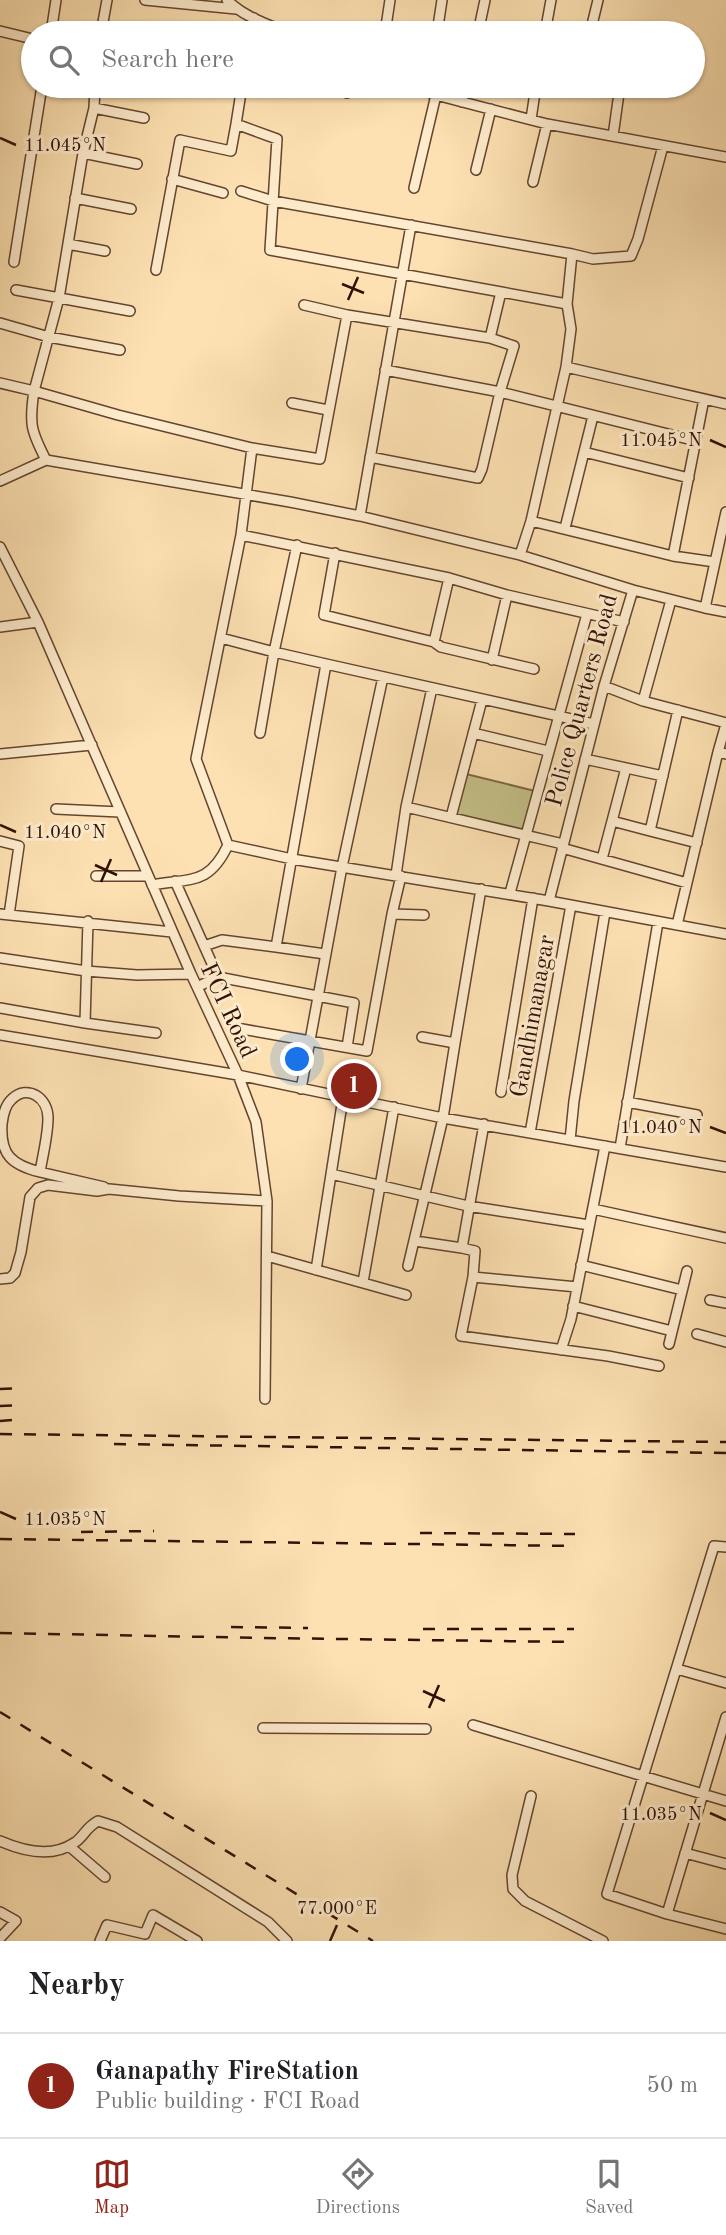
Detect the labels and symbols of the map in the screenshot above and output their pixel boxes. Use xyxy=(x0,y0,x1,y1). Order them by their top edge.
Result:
text: 11.045°N xyxy=(24,137,106,155)
text: 11.045°N xyxy=(620,432,702,450)
street label: Police Quarters Road xyxy=(543,591,623,810)
text: 11.040°N xyxy=(24,824,106,842)
street label: Gandhimanagar xyxy=(508,933,560,1099)
street label: FCI Road xyxy=(195,960,260,1062)
your location xyxy=(280,1042,314,1076)
pin: 1 xyxy=(331,1060,377,1112)
text: 11.040°N xyxy=(620,1119,702,1137)
text: 11.035°N xyxy=(24,1511,106,1529)
text: 11.035°N xyxy=(620,1806,702,1824)
text: 77.000°E xyxy=(297,1900,377,1918)

